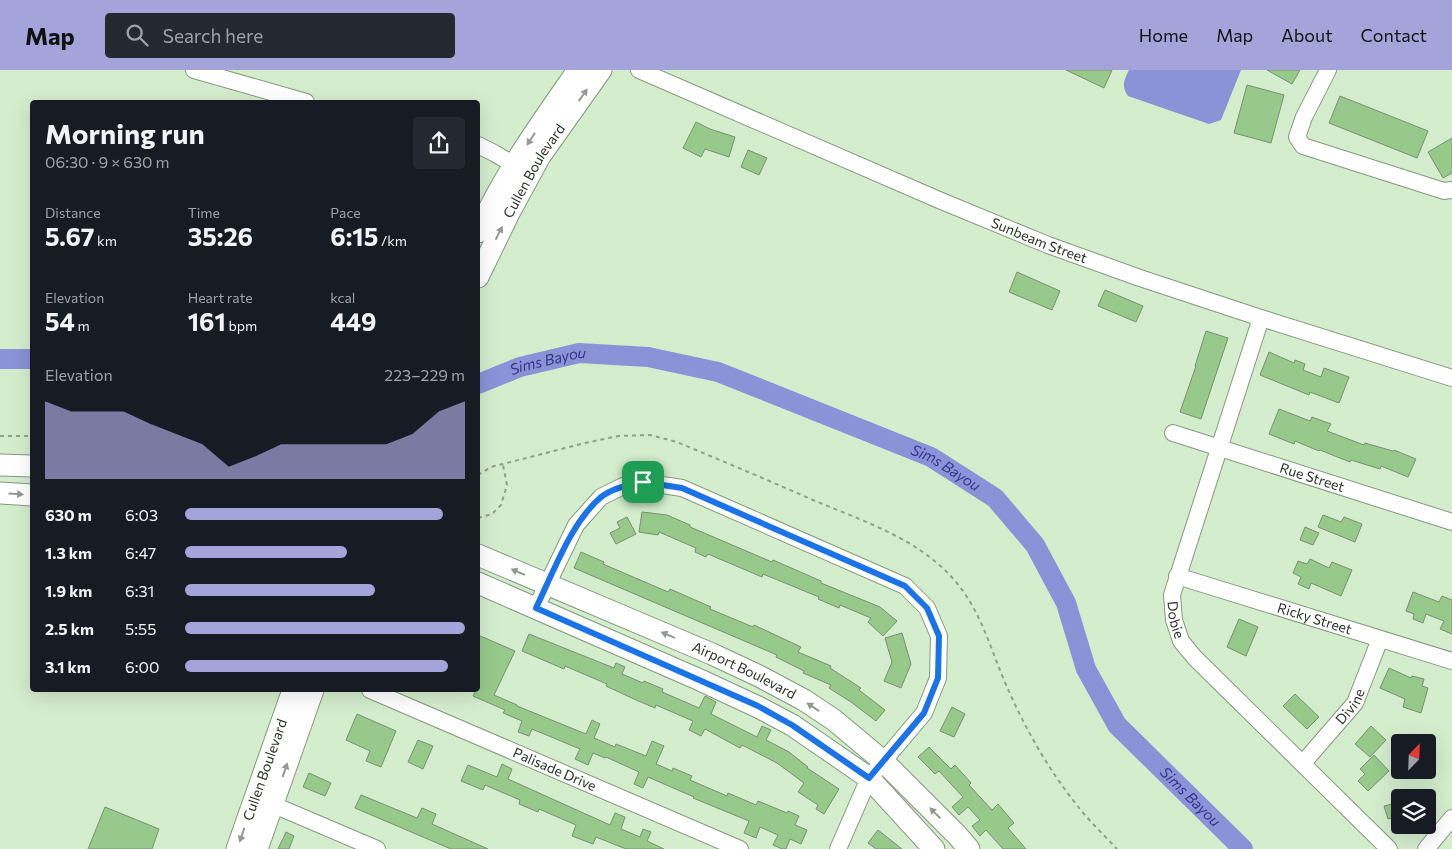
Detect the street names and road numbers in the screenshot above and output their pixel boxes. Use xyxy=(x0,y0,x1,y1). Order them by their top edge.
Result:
street label: Cullen Boulevard xyxy=(499,120,568,221)
street label: Sunbeam Street xyxy=(989,214,1090,266)
street label: Rue Street xyxy=(1278,459,1347,495)
street label: Ricky Street xyxy=(1275,599,1354,638)
street label: Dobie xyxy=(1165,600,1189,641)
street label: Airport Boulevard xyxy=(690,638,799,702)
street label: Divine xyxy=(1332,686,1368,727)
street label: Cullen Boulevard xyxy=(239,717,290,823)
street label: Palisade Drive xyxy=(511,744,599,794)

